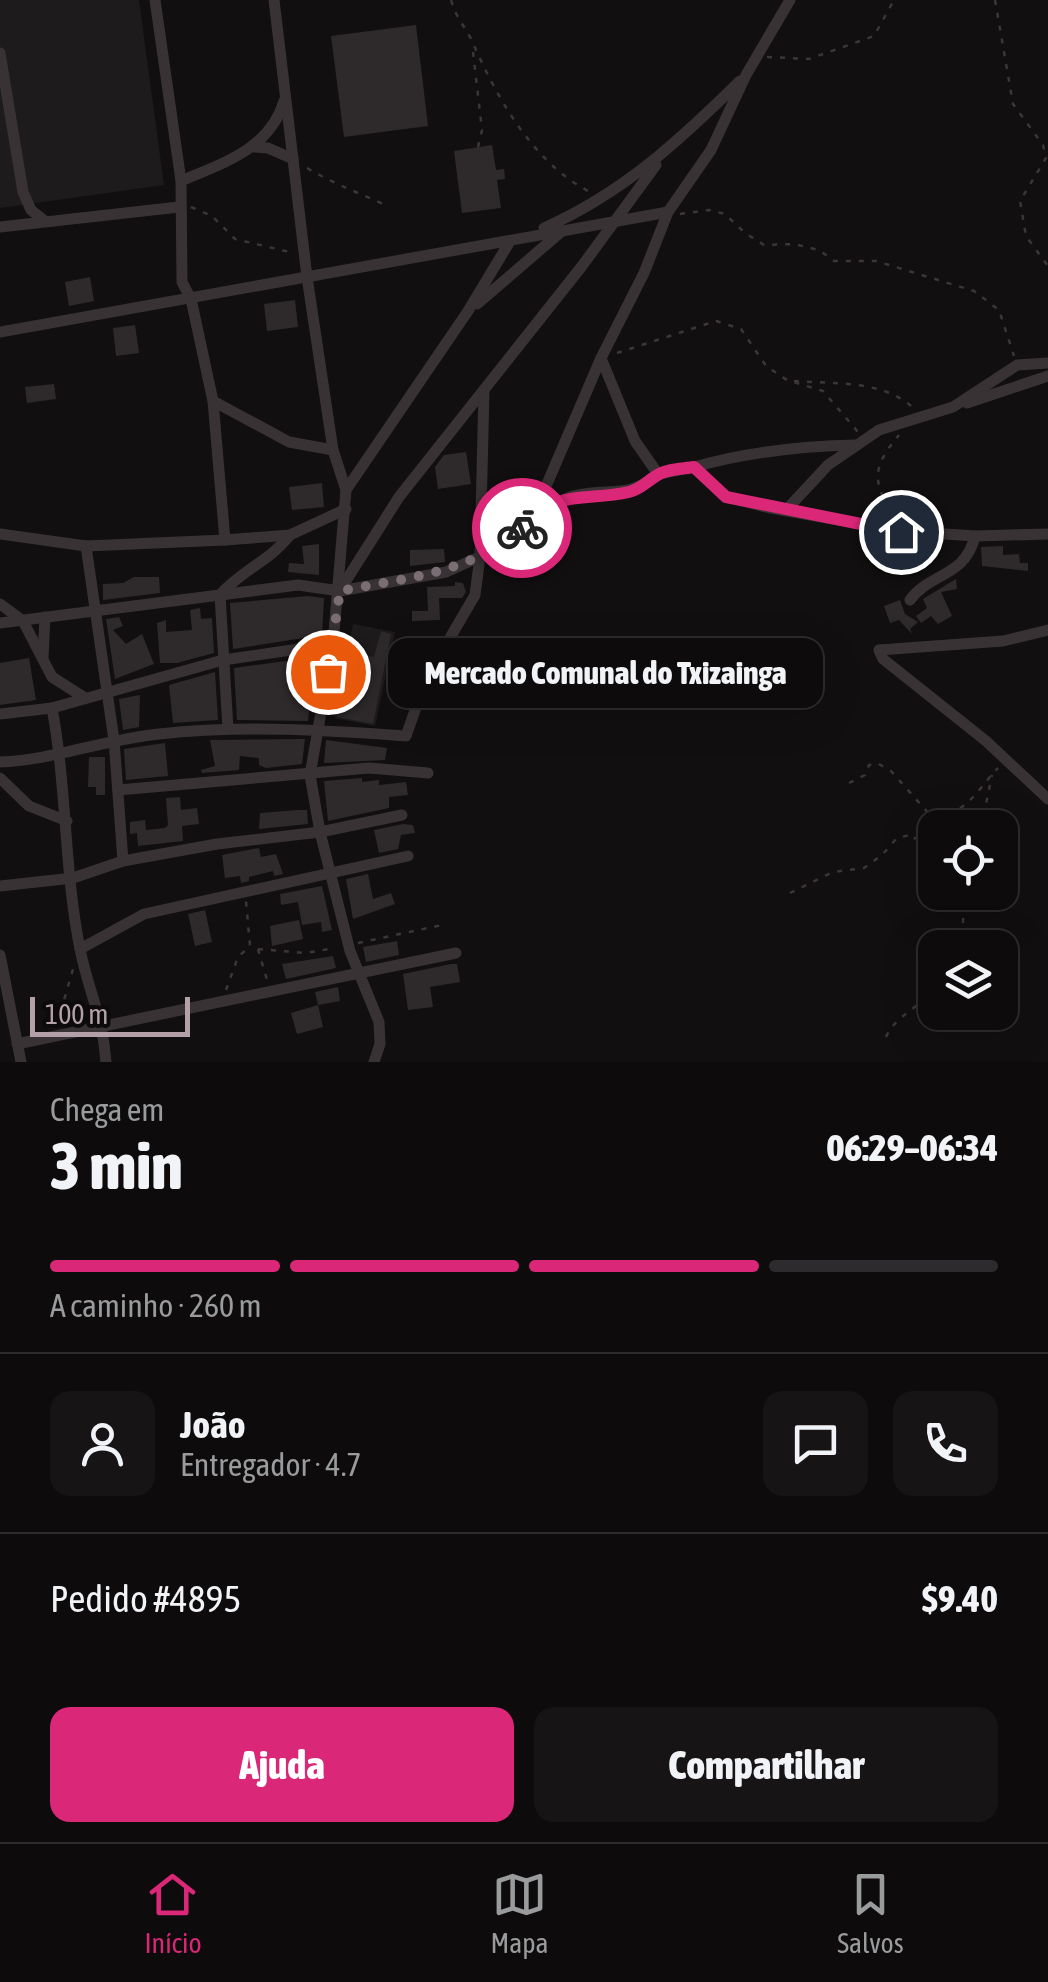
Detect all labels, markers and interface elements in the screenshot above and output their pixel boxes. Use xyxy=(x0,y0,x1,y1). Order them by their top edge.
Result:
courier xyxy=(472,478,572,578)
pin xyxy=(859,490,944,575)
icon: bike xyxy=(495,501,550,556)
icon: home xyxy=(874,505,929,560)
pin xyxy=(286,630,371,715)
callout: Mercado Comunal do Txizainga xyxy=(388,637,823,707)
icon: bag xyxy=(301,645,356,700)
text: Mercado Comunal do Txizainga xyxy=(424,654,787,691)
map controls xyxy=(918,810,1018,1030)
button: locate xyxy=(918,810,1018,910)
button: layers xyxy=(918,930,1018,1030)
scale bar xyxy=(30,992,190,1036)
text: 100 m xyxy=(45,998,108,1030)
text: Chega em xyxy=(50,1091,164,1128)
text: 06:29–06:34 xyxy=(826,1126,998,1169)
text: 3 min xyxy=(50,1128,183,1203)
text: A caminho · 260 m xyxy=(50,1287,261,1324)
button: person xyxy=(50,1391,155,1496)
button: chat xyxy=(763,1391,868,1496)
button: phone xyxy=(893,1391,998,1496)
text: João xyxy=(180,1403,246,1446)
text: Entregador · 4.7 xyxy=(180,1446,361,1483)
text: Pedido #4895 xyxy=(50,1577,241,1620)
text: $9.40 xyxy=(922,1577,998,1620)
button: Ajuda xyxy=(50,1707,514,1822)
button: Compartilhar xyxy=(534,1707,998,1822)
tab: Início xyxy=(144,1867,202,1959)
tab: Mapa xyxy=(490,1867,548,1959)
tab: Salvos xyxy=(837,1867,904,1959)

